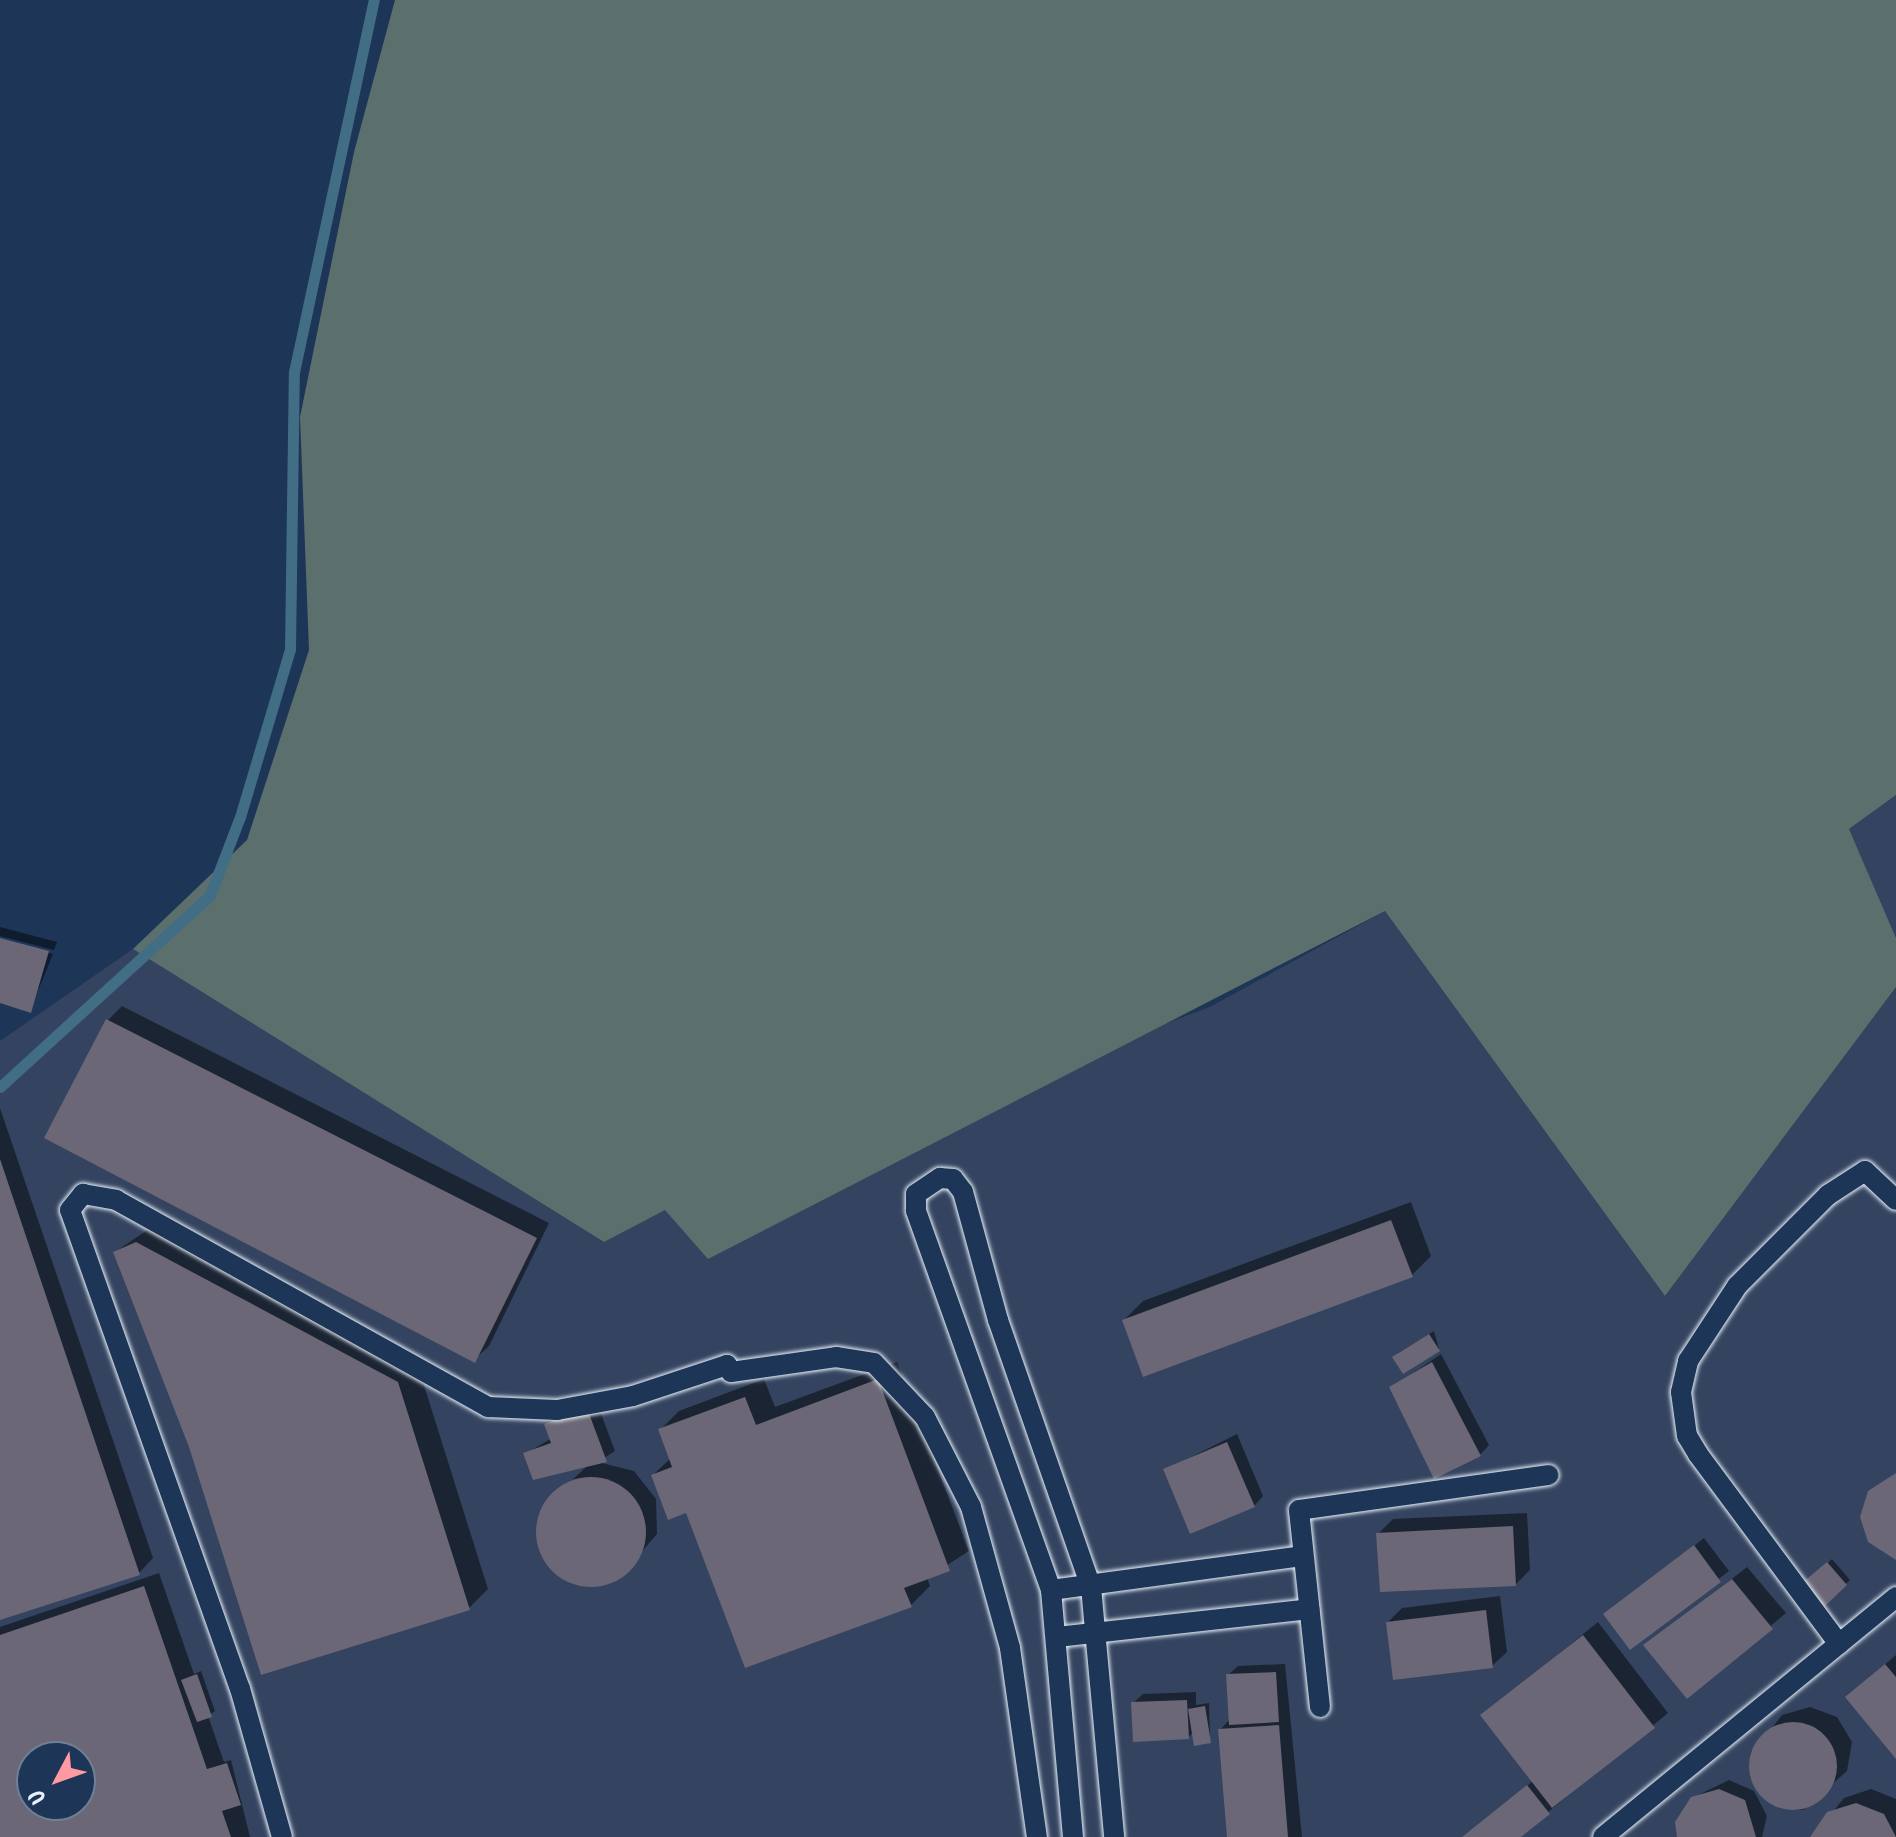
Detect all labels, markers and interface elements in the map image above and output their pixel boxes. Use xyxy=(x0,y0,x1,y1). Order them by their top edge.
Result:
north arrow xyxy=(16,1741,96,1821)
text: U xyxy=(22,1779,57,1812)

